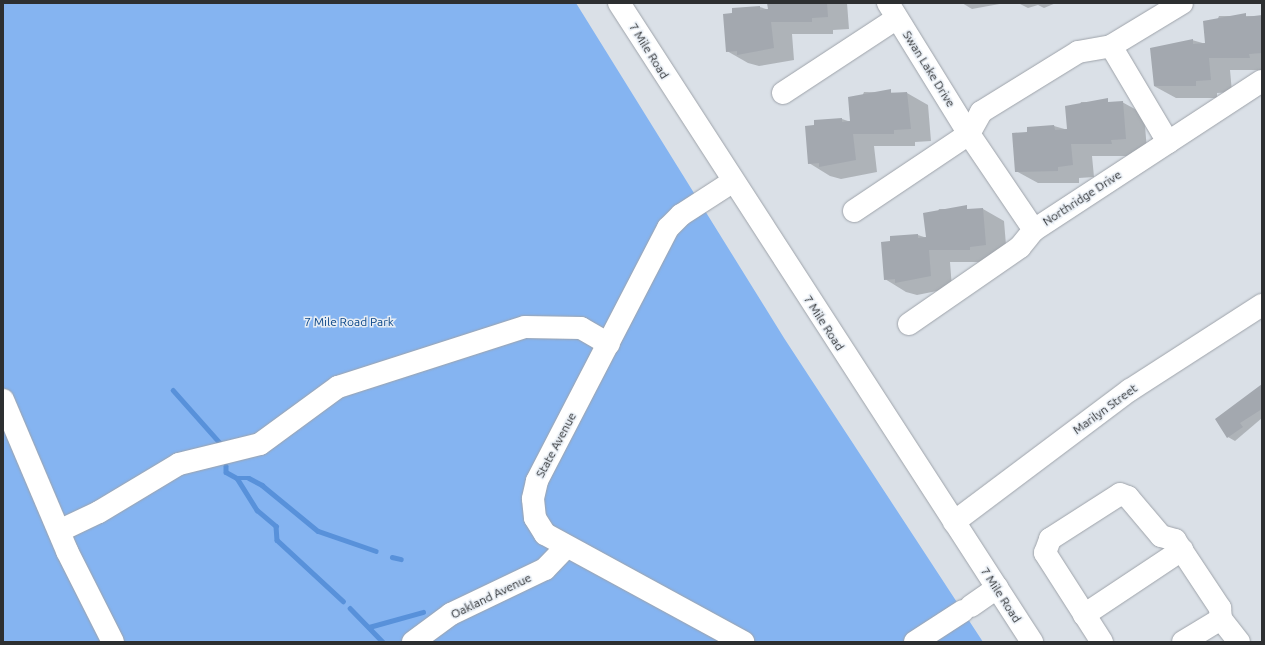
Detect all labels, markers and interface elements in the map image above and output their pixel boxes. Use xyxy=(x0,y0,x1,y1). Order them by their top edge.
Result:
street label: 7 Mile Road xyxy=(626,20,672,82)
street label: Swan Lake Drive xyxy=(900,28,958,110)
street label: Northridge Drive xyxy=(1040,167,1124,229)
street label: 7 Mile Road xyxy=(801,293,847,353)
park label: 7 Mile Road Park xyxy=(304,315,394,329)
street label: Marilyn Street xyxy=(1070,381,1140,437)
street label: State Avenue xyxy=(533,410,579,480)
street label: 7 Mile Road xyxy=(978,565,1024,625)
street label: Oakland Avenue xyxy=(448,570,534,622)

